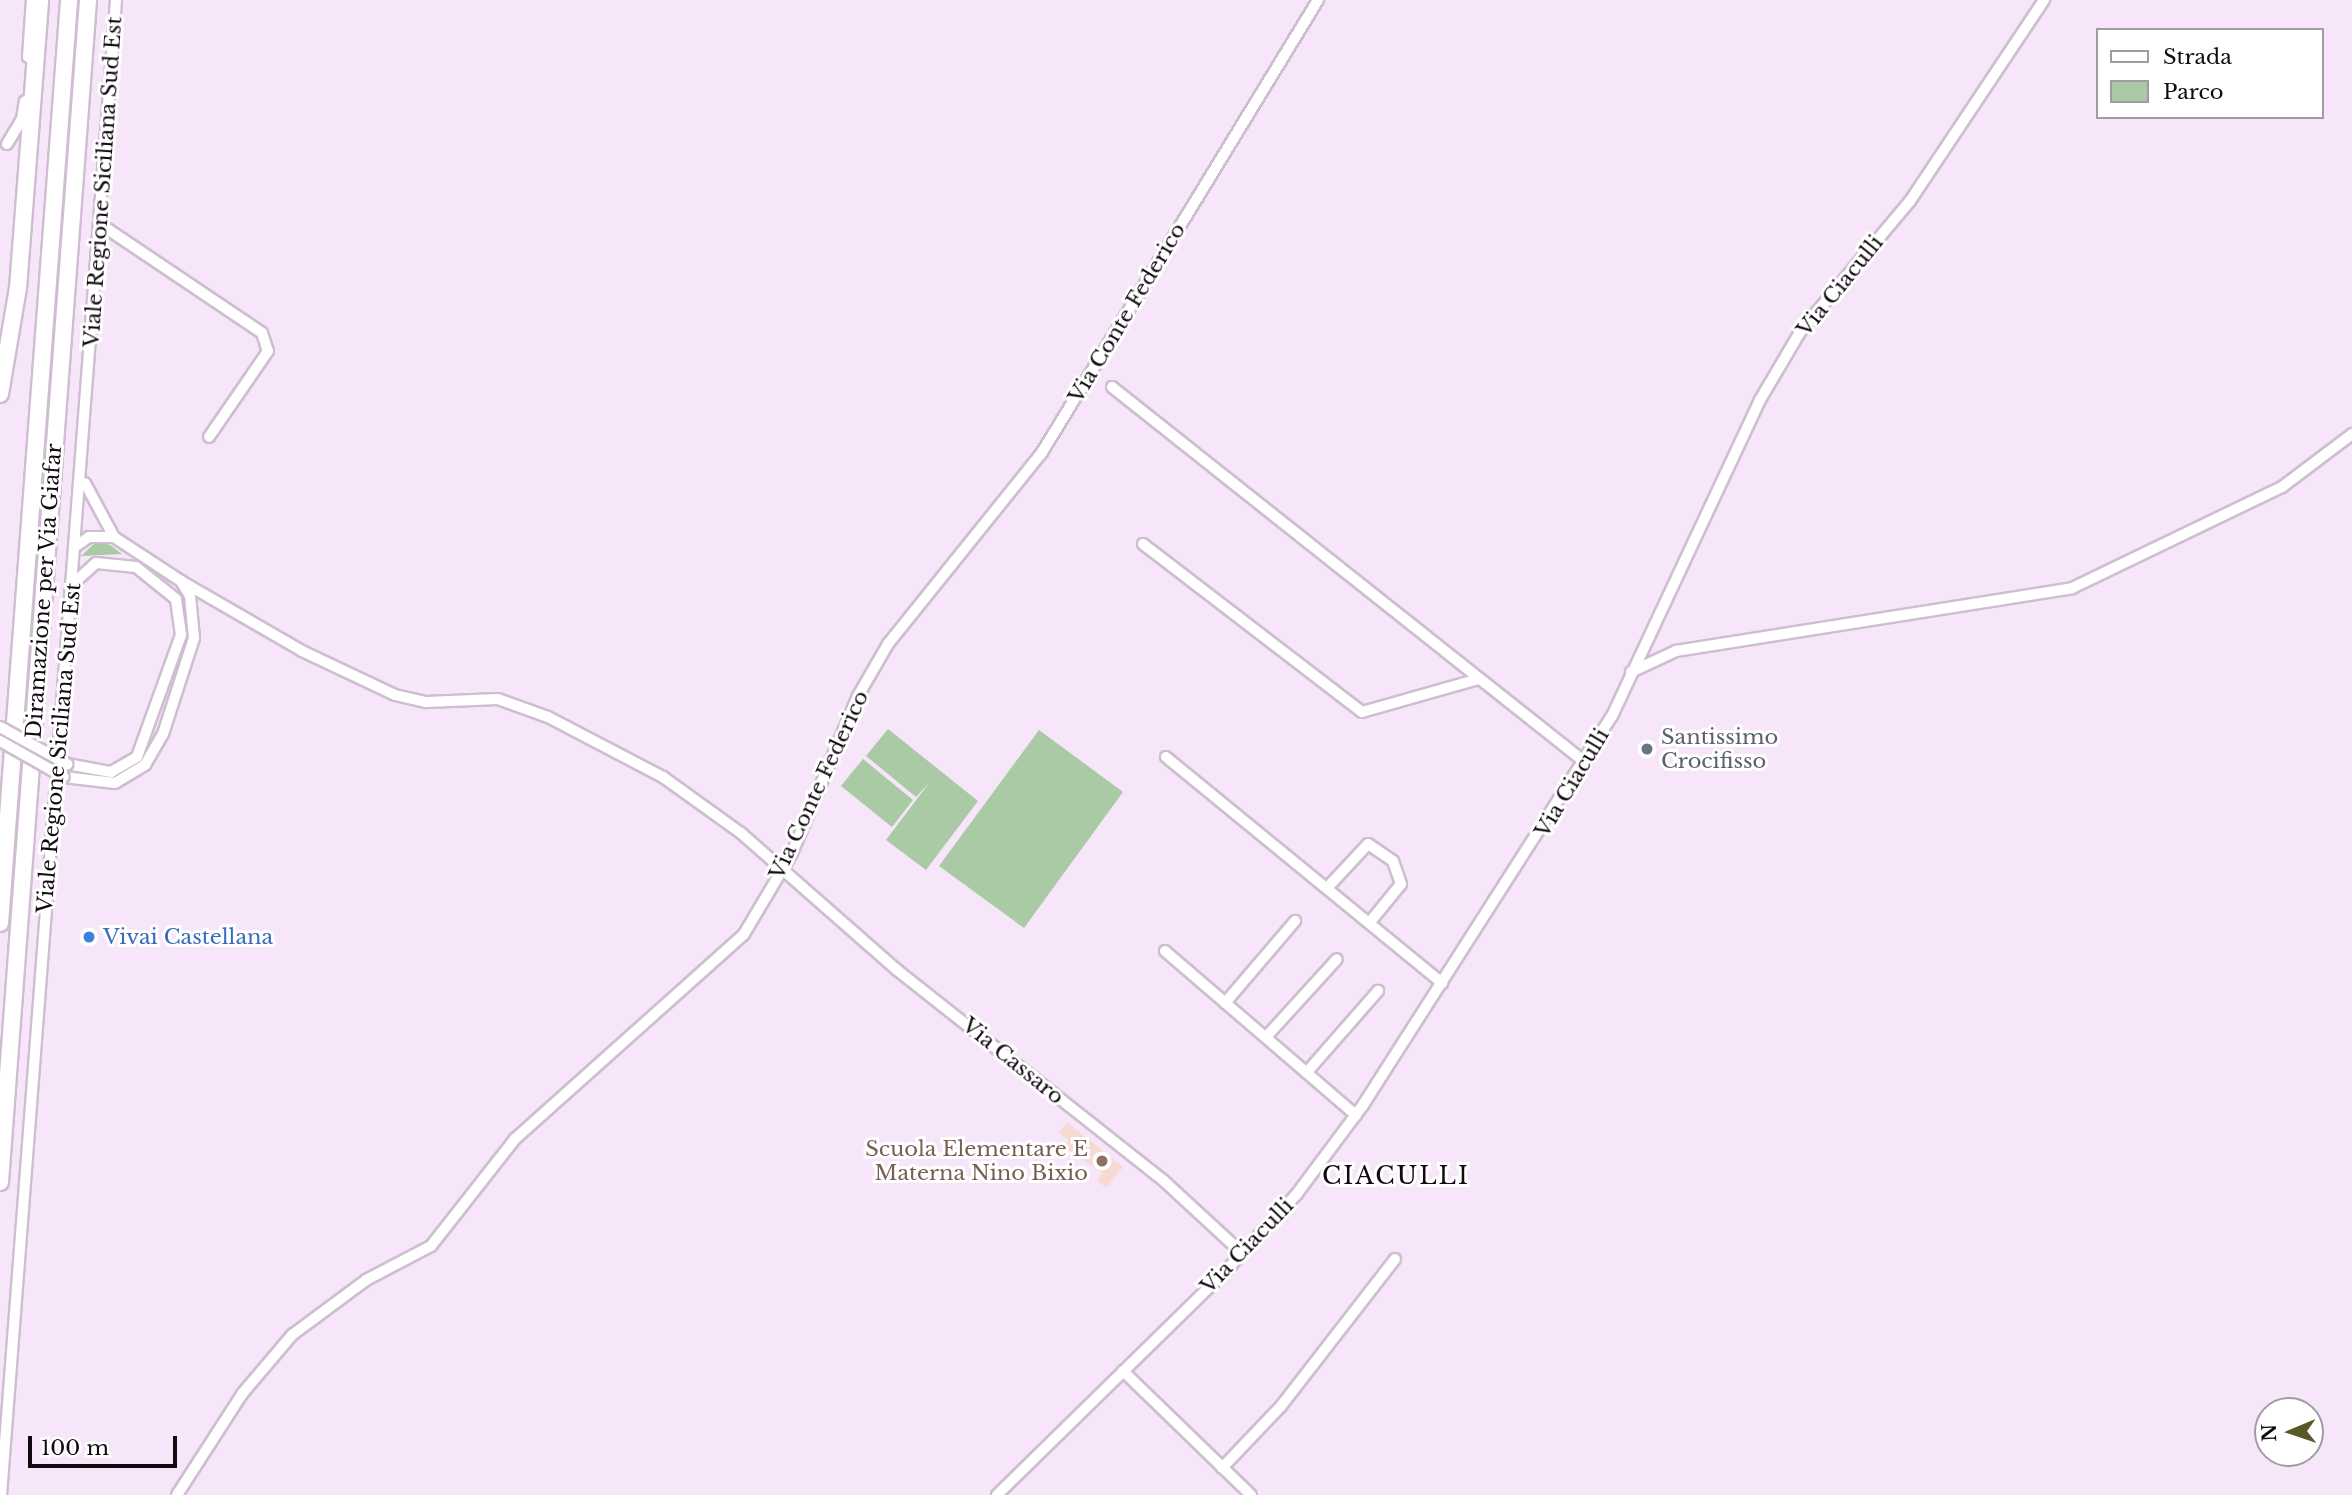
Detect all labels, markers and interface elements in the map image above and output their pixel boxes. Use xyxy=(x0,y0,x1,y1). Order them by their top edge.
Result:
street label: Viale Regione Siciliana Sud Est xyxy=(79,16,127,348)
legend xyxy=(2096,28,2324,119)
text: Strada xyxy=(2163,44,2232,70)
text: Parco xyxy=(2163,79,2224,105)
street label: Via Conte Federico xyxy=(1063,218,1191,408)
street label: Via Ciaculli xyxy=(1792,230,1888,342)
street label: Diramazione per Via Giafar xyxy=(21,442,67,740)
street label: Viale Regione Siciliana Sud Est xyxy=(32,582,86,914)
street label: Via Conte Federico xyxy=(764,686,874,884)
street label: Via Ciaculli xyxy=(1530,724,1614,842)
place label: Santissimo Crocifisso xyxy=(1661,724,1778,774)
marker: Santissimo Crocifisso xyxy=(1639,741,1655,757)
place label: Vivai Castellana xyxy=(103,924,273,950)
marker: Vivai Castellana xyxy=(81,929,97,945)
street label: Via Cassaro xyxy=(957,1012,1069,1110)
place label: Scuola Elementare E Materna Nino Bixio xyxy=(865,1136,1088,1186)
marker: Scuola Elementare E Materna Nino Bixio xyxy=(1094,1153,1110,1169)
district label: CIACULLI xyxy=(1323,1162,1469,1190)
street label: Via Ciaculli xyxy=(1195,1193,1299,1299)
north arrow xyxy=(2254,1397,2324,1467)
scale bar xyxy=(32,1422,180,1466)
text: N xyxy=(2258,1423,2281,1442)
text: 100 m xyxy=(41,1435,109,1461)

